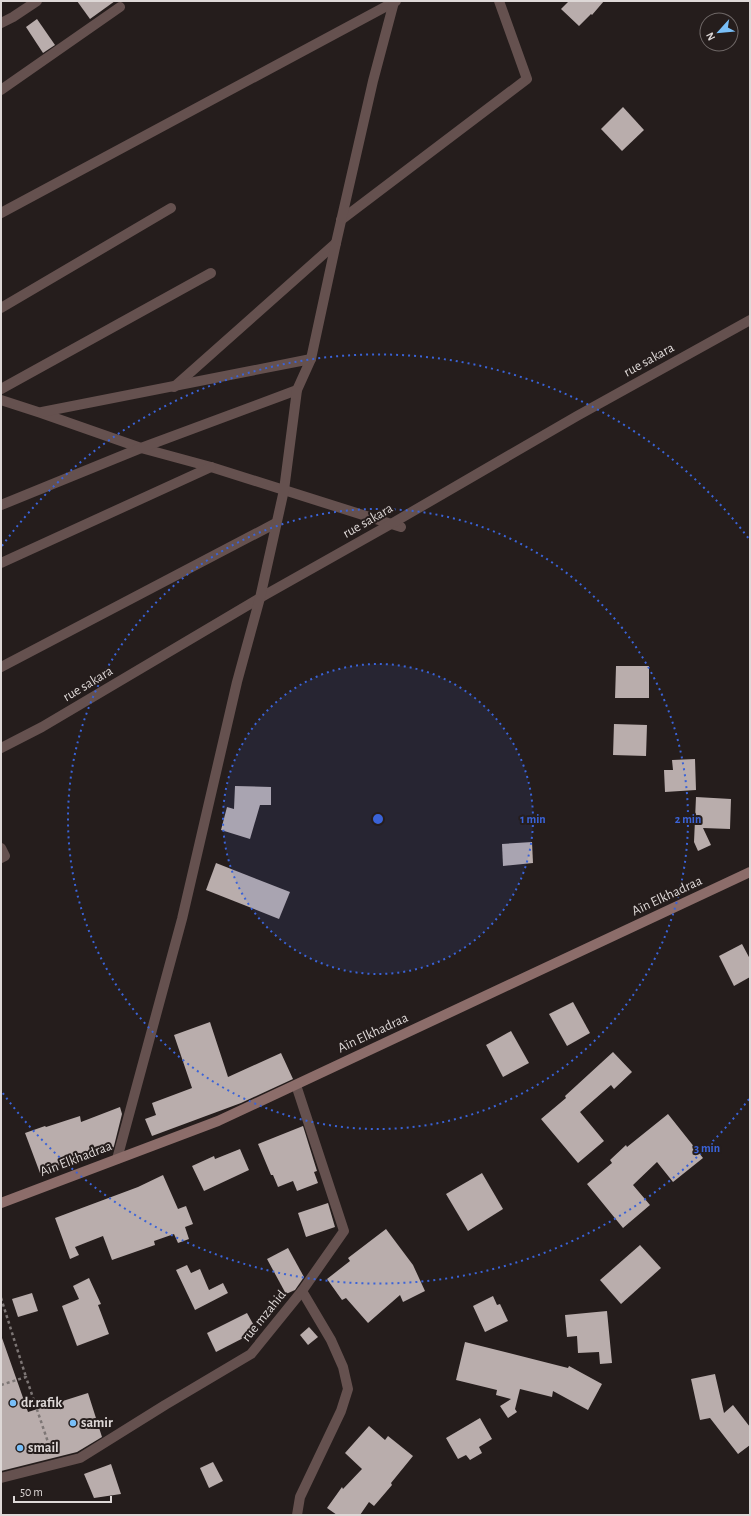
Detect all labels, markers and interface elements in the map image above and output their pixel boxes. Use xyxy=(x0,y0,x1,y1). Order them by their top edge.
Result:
north arrow xyxy=(699,12,739,52)
text: N xyxy=(704,30,717,42)
street label: rue sakara xyxy=(621,340,677,380)
street label: rue sakara xyxy=(341,501,396,541)
street label: rue sakara xyxy=(61,663,116,704)
centre of rings xyxy=(371,812,385,826)
text: 1 min xyxy=(520,813,546,825)
text: 2 min xyxy=(675,813,701,825)
street label: Aïn Elkhadraa xyxy=(630,873,705,918)
street label: Aïn Elkhadraa xyxy=(336,1010,411,1055)
street label: Aïn Elkhadraa xyxy=(38,1139,114,1179)
text: 3 min xyxy=(694,1142,720,1154)
street label: rue mzahid xyxy=(239,1288,289,1344)
place label: dr.rafik xyxy=(21,1396,62,1410)
marker: dr.rafik xyxy=(8,1398,18,1408)
place label: samir xyxy=(81,1416,113,1430)
marker: samir xyxy=(68,1418,78,1428)
place label: smail xyxy=(28,1441,59,1455)
marker: smail xyxy=(15,1443,25,1453)
scale bar xyxy=(14,1478,111,1504)
text: 50 m xyxy=(20,1486,43,1498)

